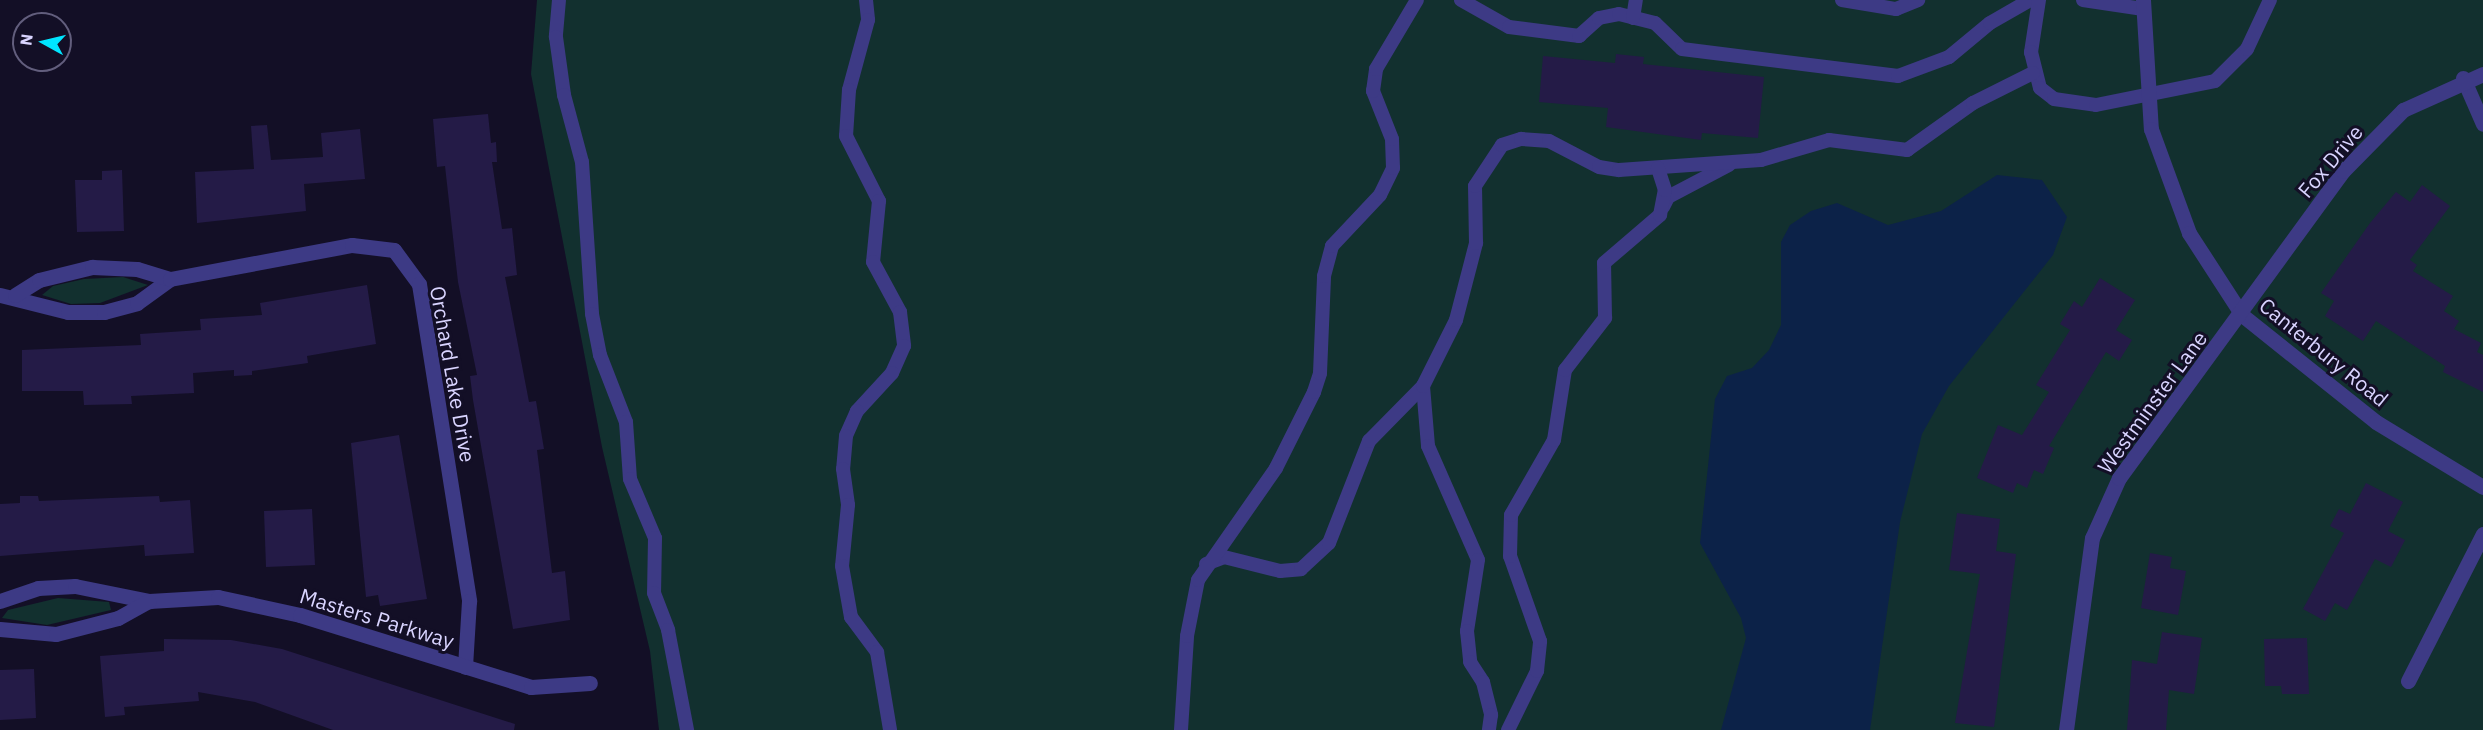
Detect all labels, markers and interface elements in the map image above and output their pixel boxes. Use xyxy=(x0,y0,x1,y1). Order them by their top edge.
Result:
north arrow xyxy=(12,12,72,72)
text: N xyxy=(15,33,37,47)
street label: Fox Drive xyxy=(2292,120,2368,202)
street label: Orchard Lake Drive xyxy=(425,284,481,464)
street label: Canterbury Road xyxy=(2255,292,2393,412)
street label: Westminster Lane xyxy=(2092,326,2212,478)
street label: Masters Parkway xyxy=(297,583,457,653)

